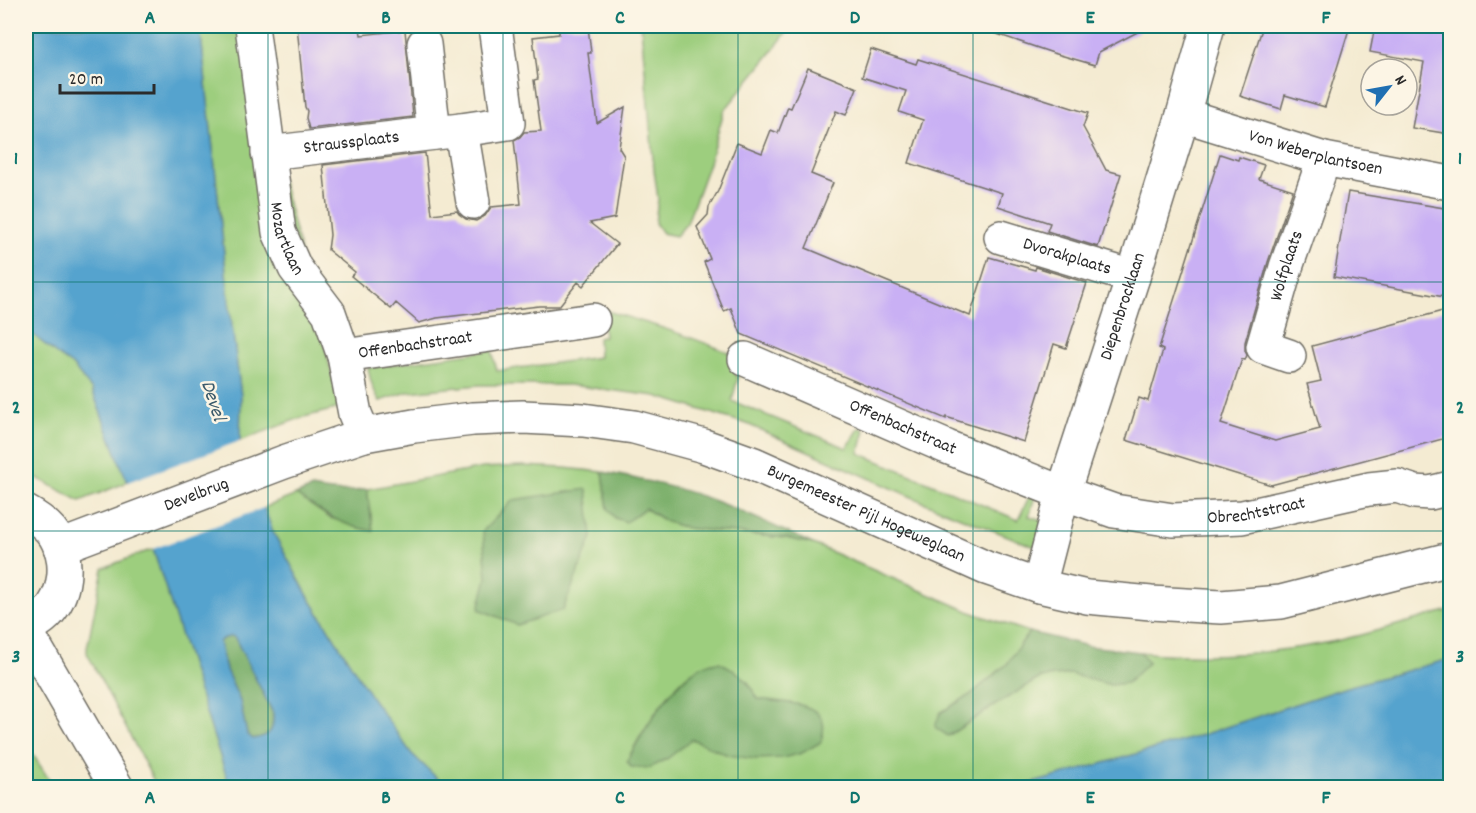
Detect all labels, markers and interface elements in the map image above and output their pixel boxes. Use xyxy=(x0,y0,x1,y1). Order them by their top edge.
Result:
text: A xyxy=(145,5,156,33)
text: B xyxy=(381,5,391,33)
text: C xyxy=(615,5,625,33)
text: D xyxy=(850,5,861,33)
text: E xyxy=(1085,5,1095,33)
text: F xyxy=(1322,5,1332,33)
scale bar xyxy=(60,57,154,95)
north arrow xyxy=(1359,57,1419,117)
text: 20 m xyxy=(69,68,103,93)
text: N xyxy=(1388,71,1412,90)
street label: Von Weberplantsoen xyxy=(1245,124,1384,182)
street label: Straussplaats xyxy=(302,125,401,161)
text: 1 xyxy=(14,146,18,174)
text: 1 xyxy=(1458,146,1462,174)
street label: Mozartlaan xyxy=(263,200,309,281)
street label: Wolfplaats xyxy=(1264,227,1310,304)
street label: Dvorakplaats xyxy=(1020,232,1114,282)
street label: Diepenbrocklaan xyxy=(1094,250,1152,364)
street label: Offenbachstraat xyxy=(357,325,474,366)
water label: Devel xyxy=(192,377,232,427)
street label: Offenbachstraat xyxy=(845,393,960,462)
text: 2 xyxy=(12,395,20,423)
text: 2 xyxy=(1456,395,1464,423)
street label: Burgemeester Pijl Hogeweglaan xyxy=(763,459,969,569)
street label: Develbrug xyxy=(161,472,232,519)
street label: Obrechtstraat xyxy=(1207,491,1308,531)
text: 3 xyxy=(12,644,20,672)
text: 3 xyxy=(1456,644,1464,672)
text: A xyxy=(145,785,156,813)
text: B xyxy=(381,785,391,813)
text: C xyxy=(615,785,625,813)
text: D xyxy=(850,785,861,813)
text: E xyxy=(1085,785,1095,813)
text: F xyxy=(1322,785,1332,813)

